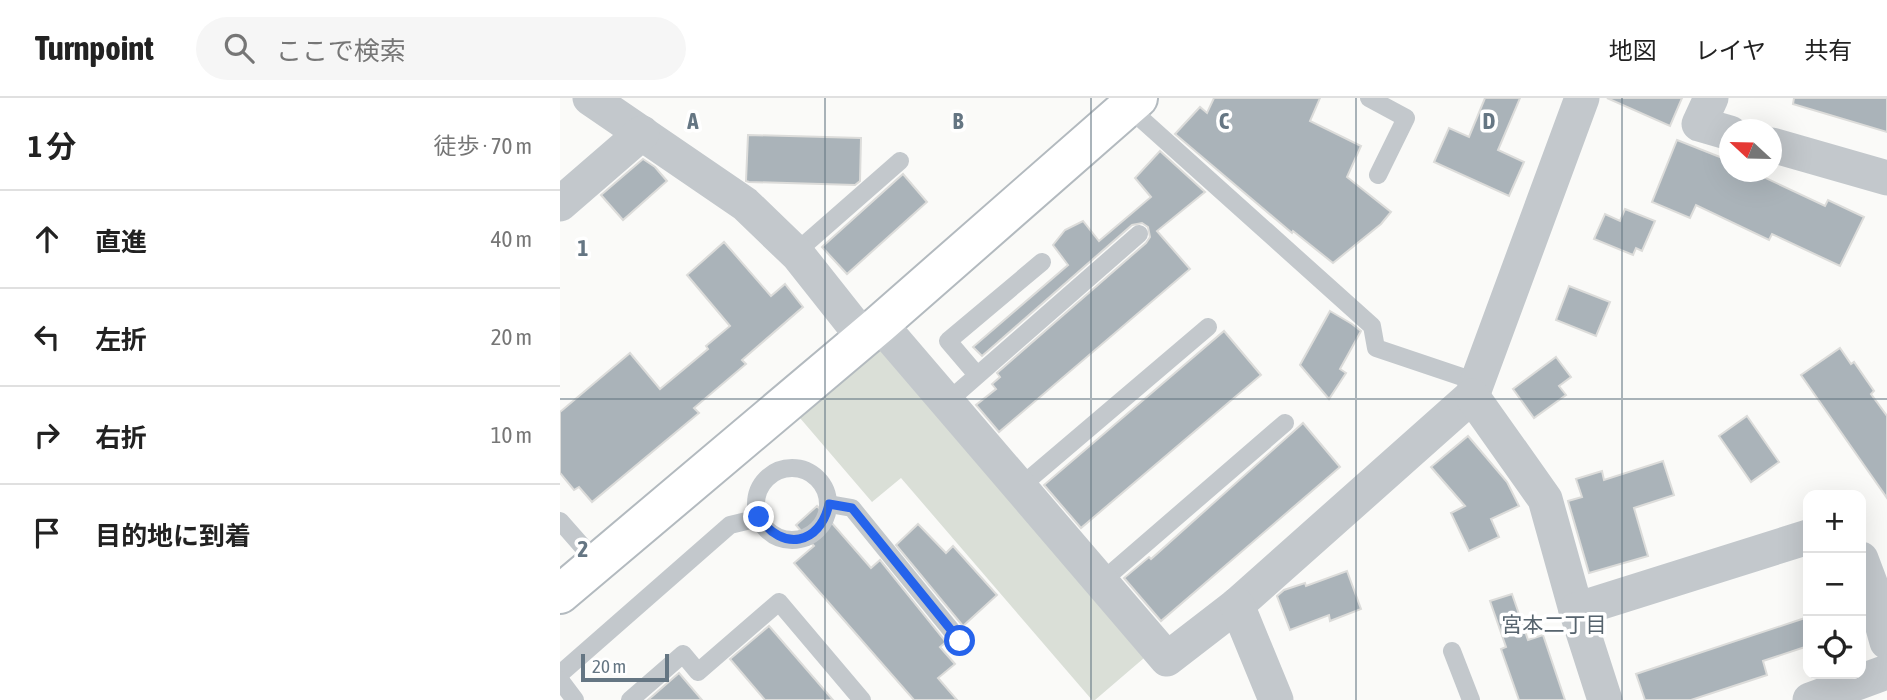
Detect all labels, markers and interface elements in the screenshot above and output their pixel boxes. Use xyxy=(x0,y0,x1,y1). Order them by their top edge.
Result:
search box xyxy=(196,17,686,80)
text: Turnpoint xyxy=(35,29,154,67)
icon: search xyxy=(220,29,258,67)
text: ここで検索 xyxy=(276,36,406,66)
text: 地図 xyxy=(1609,37,1657,64)
text: レイヤ xyxy=(1695,37,1766,64)
text: 共有 xyxy=(1804,37,1852,64)
text: A xyxy=(686,108,699,134)
text: B xyxy=(953,108,964,134)
text: C xyxy=(1219,108,1230,134)
text: D xyxy=(1483,108,1496,134)
north arrow xyxy=(1719,119,1782,182)
text: 1 分 xyxy=(28,129,76,163)
text: 徒歩 · 70 m xyxy=(433,133,532,159)
icon: ahead xyxy=(28,220,66,258)
text: 40 m xyxy=(491,226,532,252)
text: 直進 xyxy=(95,227,147,257)
text: 1 xyxy=(578,235,589,261)
icon: left xyxy=(28,318,66,356)
text: 20 m xyxy=(491,324,532,350)
text: 左折 xyxy=(95,325,147,355)
icon: right xyxy=(28,416,66,454)
text: 10 m xyxy=(491,422,532,448)
text: 右折 xyxy=(95,423,147,453)
map controls xyxy=(1803,490,1866,679)
button: + xyxy=(1803,490,1866,553)
route end xyxy=(743,501,774,532)
icon: arrive xyxy=(28,514,66,552)
text: 目的地に到着 xyxy=(95,521,251,551)
text: 2 xyxy=(578,536,588,562)
button: − xyxy=(1803,553,1866,616)
district label: 宮本二丁目 xyxy=(1502,612,1607,636)
button: locate xyxy=(1803,616,1866,679)
route start xyxy=(944,625,975,656)
scale bar xyxy=(581,651,668,683)
text: 20 m xyxy=(592,655,626,677)

